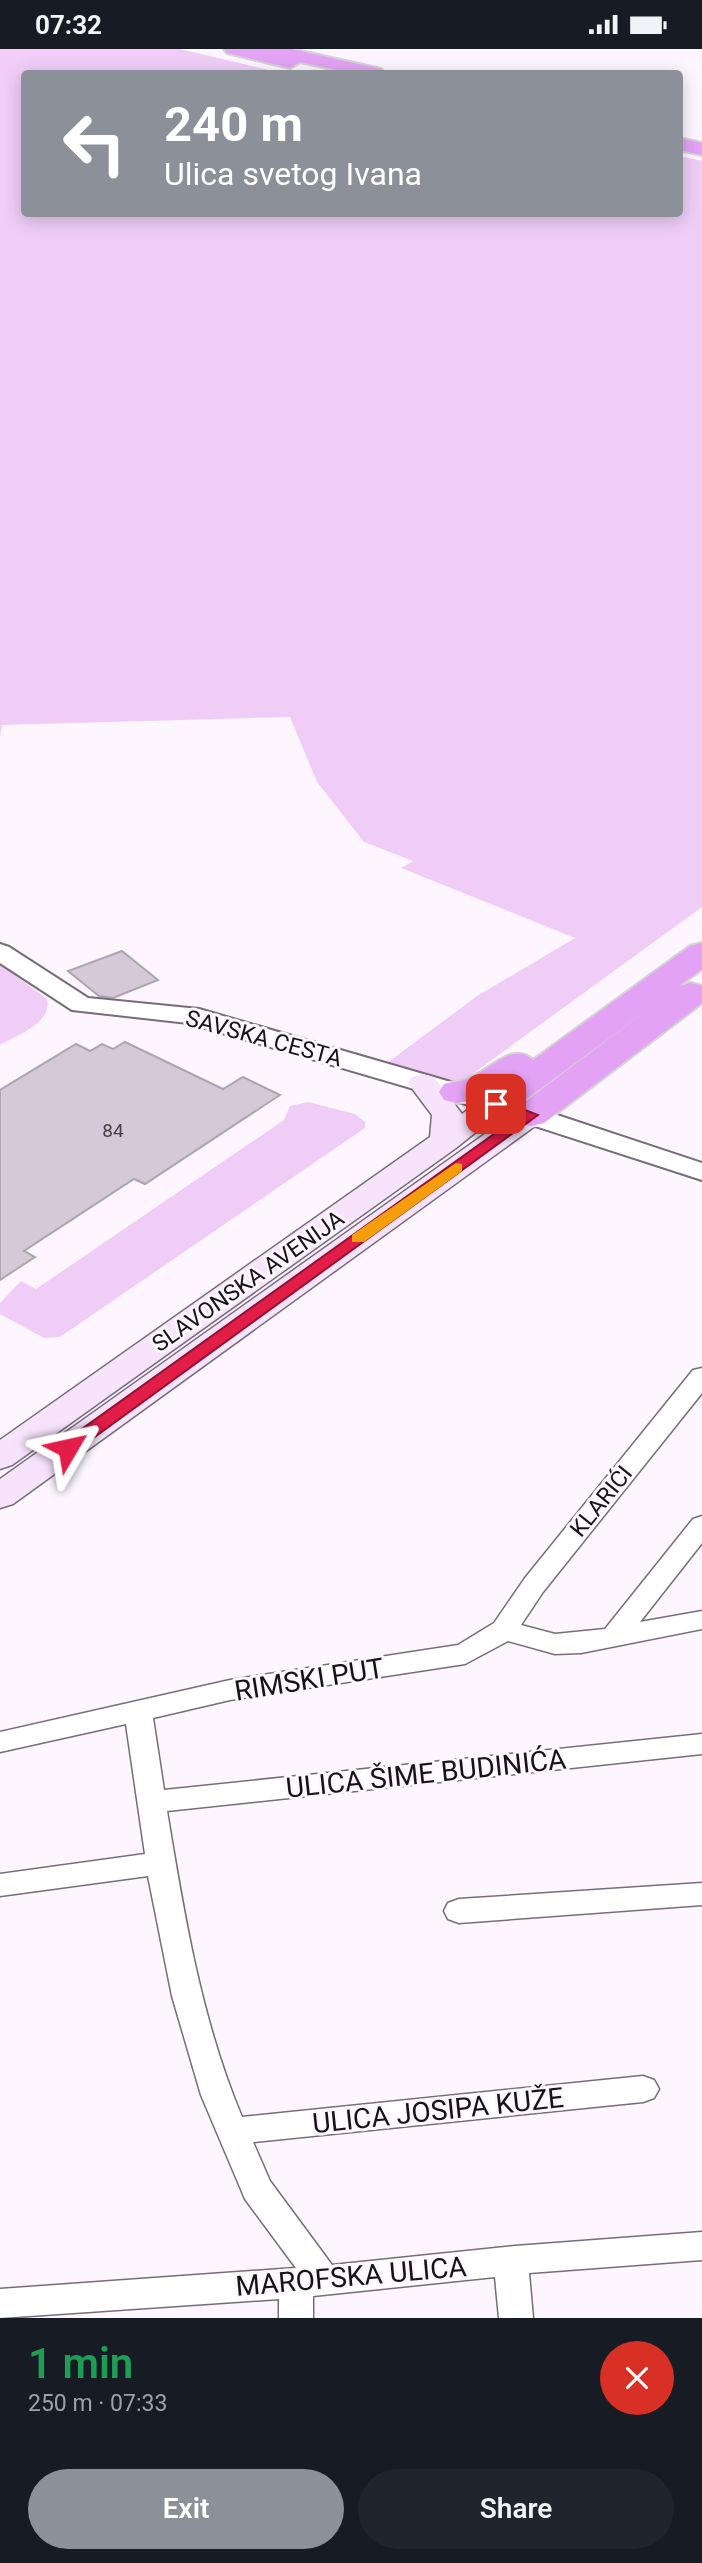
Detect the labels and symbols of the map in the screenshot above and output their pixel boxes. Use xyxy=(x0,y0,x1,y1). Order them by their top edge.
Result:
street label: SAVSKA CESTA xyxy=(183,1005,345,1072)
pin xyxy=(466,1074,526,1134)
house number: 84 xyxy=(102,1119,124,1142)
street label: SLAVONSKA AVENIJA xyxy=(147,1205,349,1358)
position arrow xyxy=(31,1411,105,1485)
street label: KLARIĆI xyxy=(563,1459,638,1542)
street label: RIMSKI PUT xyxy=(232,1651,386,1708)
street label: ULICA ŠIME BUDINIĆA xyxy=(284,1742,568,1805)
street label: ULICA JOSIPA KUŽE xyxy=(311,2081,565,2140)
street label: MAROFSKA ULICA xyxy=(234,2250,468,2303)

